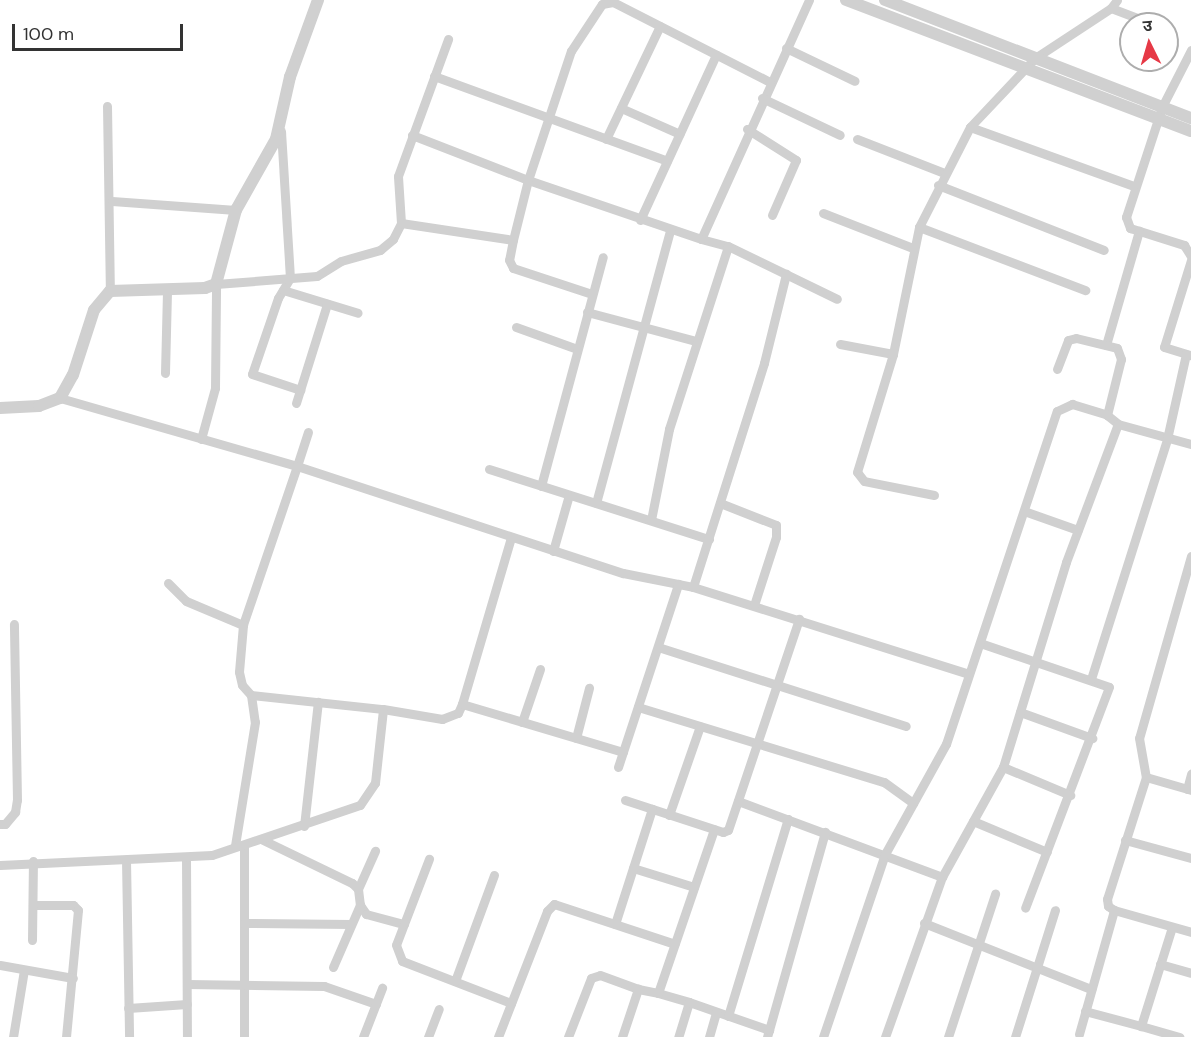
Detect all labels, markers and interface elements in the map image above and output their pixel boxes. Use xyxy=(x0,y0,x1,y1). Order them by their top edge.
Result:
scale bar xyxy=(15,12,186,50)
north arrow xyxy=(1119,12,1179,72)
text: उ xyxy=(1142,15,1153,36)
text: 100 m xyxy=(23,22,74,46)

